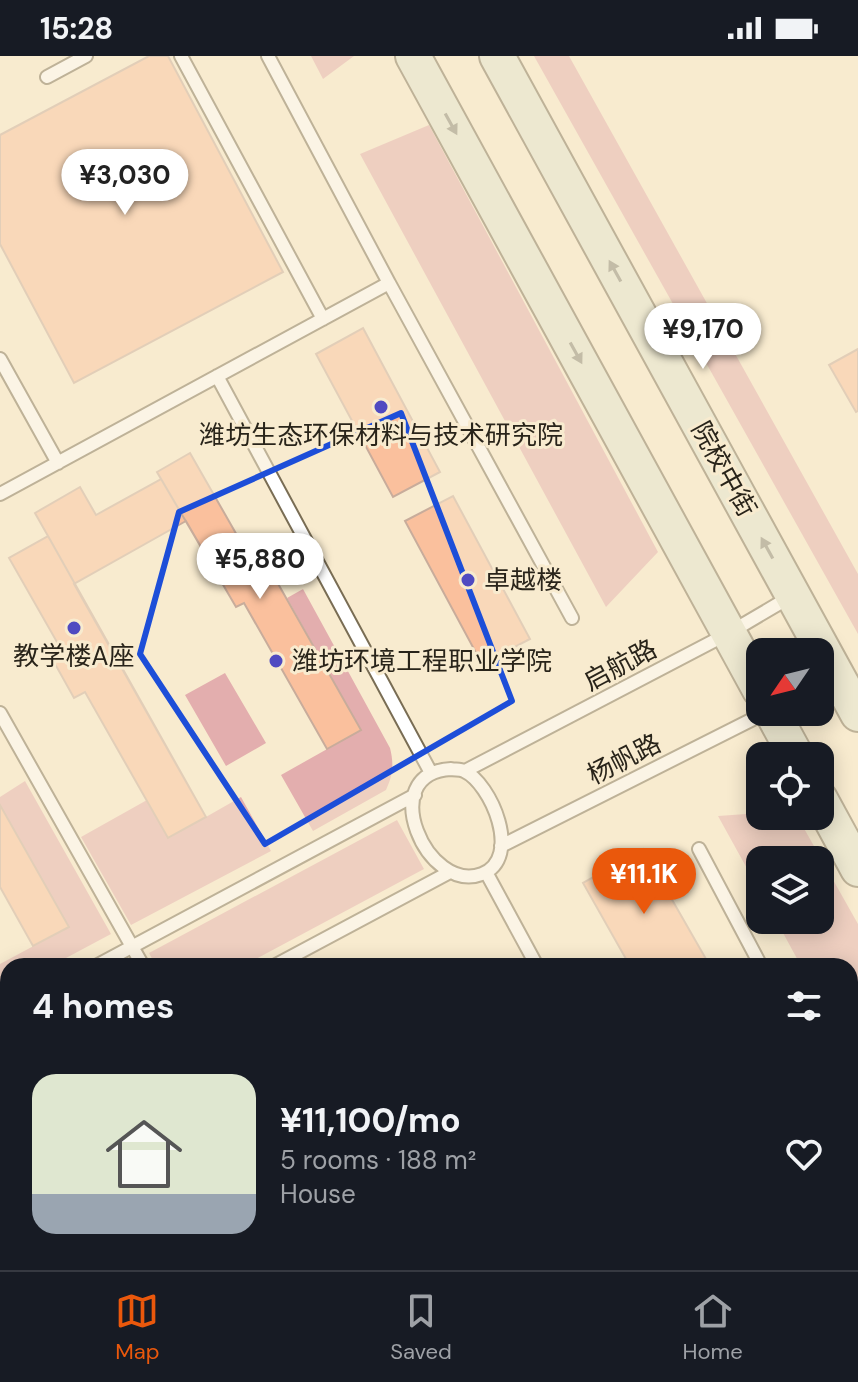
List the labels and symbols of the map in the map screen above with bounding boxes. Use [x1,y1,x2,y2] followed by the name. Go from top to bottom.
[444,113,457,136] one-way arrow
[60,149,190,217] pin: ¥3,030
[608,259,621,282] one-way arrow
[638,303,768,371] pin: ¥9,170
[569,341,582,364] one-way arrow
[372,398,390,416] marker: 潍坊生态环保材料与技术研究院
[684,415,764,523] street label: 院校中街
[199,418,563,452] place label: 潍坊生态环保材料与技术研究院
[195,533,325,601] pin: ¥5,880
[760,537,774,559] one-way arrow
[484,563,562,597] place label: 卓越楼
[459,571,477,589] marker: 卓越楼
[65,619,83,637] marker: 教学楼A座
[578,632,662,698] street label: 启航路
[746,638,834,726] north arrow
[13,639,135,673] place label: 教学楼A座
[292,644,552,678] place label: 潍坊环境工程职业学院
[267,652,285,670] marker: 潍坊环境工程职业学院
[582,726,666,792] street label: 杨帆路
[579,848,709,916] pin: ¥11.1K

